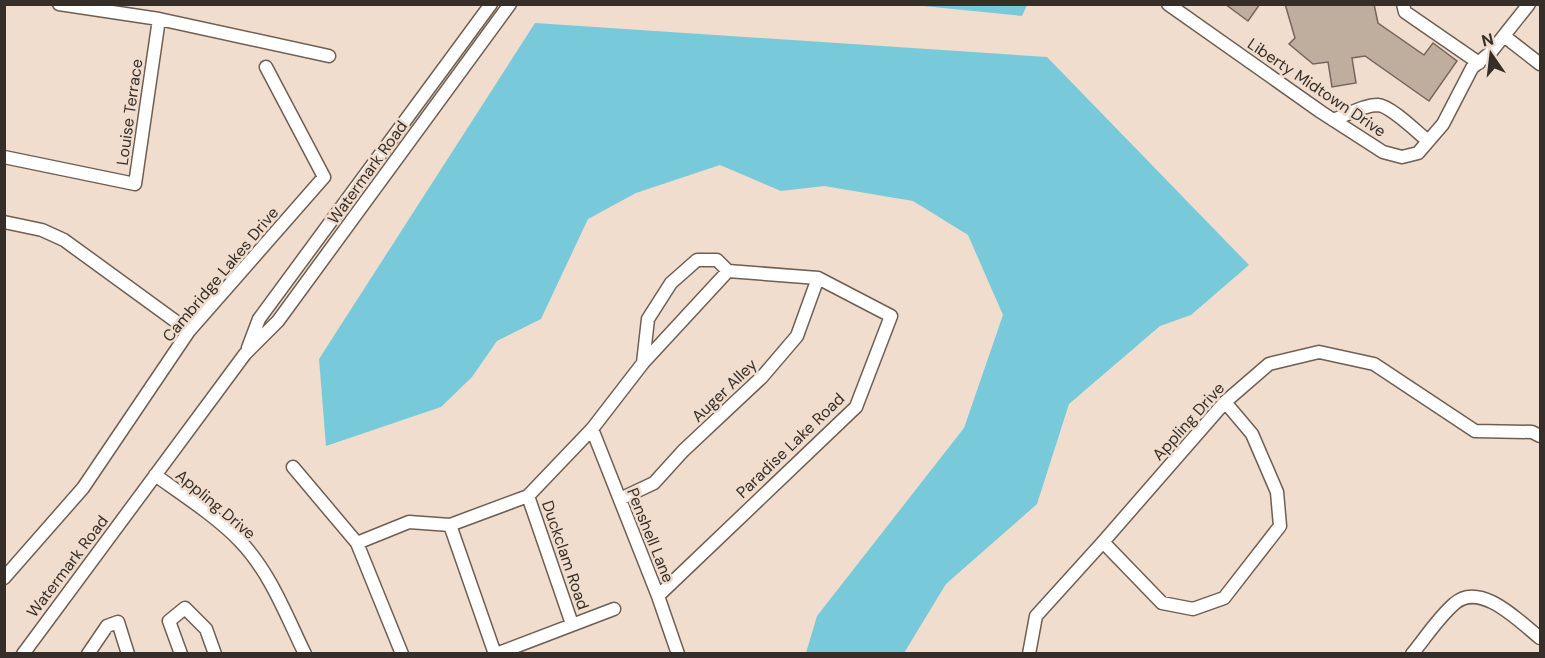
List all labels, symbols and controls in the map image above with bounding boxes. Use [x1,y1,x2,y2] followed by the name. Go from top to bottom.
[1461,24,1521,84] north arrow
[1479,28,1496,52] text: N
[1243,33,1390,142] street label: Liberty Midtown Drive
[112,57,147,167] street label: Louise Terrace
[323,116,412,228] street label: Watermark Road
[158,202,283,346] street label: Cambridge Lakes Drive
[687,354,762,427] street label: Auger Alley
[1148,378,1229,465] street label: Appling Drive
[732,388,849,502] street label: Paradise Lake Road
[171,465,260,544] street label: Appling Drive
[622,485,679,586] street label: Penshell Lane
[537,498,594,612] street label: Duckclam Road
[22,511,113,622] street label: Watermark Road

